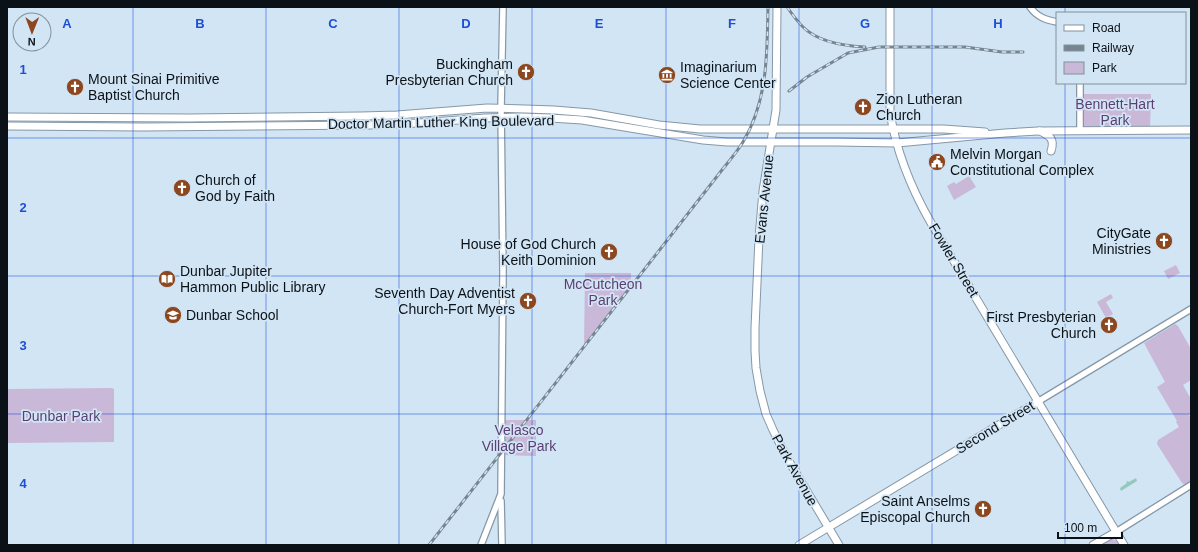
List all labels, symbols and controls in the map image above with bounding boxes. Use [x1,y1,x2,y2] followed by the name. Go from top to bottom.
[12,12,52,52] north arrow
[1056,12,1186,84] legend
[62,16,72,31] text: A
[195,16,205,31] text: B
[328,16,338,31] text: C
[461,16,471,31] text: D
[595,16,604,31] text: E
[728,16,736,31] text: F
[860,16,870,31] text: G
[993,16,1003,31] text: H
[1092,21,1121,35] text: Road
[28,36,36,48] text: N
[1092,41,1134,55] text: Railway
[385,56,513,88] place label: Buckingham Presbyterian Church
[680,59,776,91] place label: Imaginarium Science Center
[1092,61,1118,75] text: Park
[19,62,27,77] text: 1
[516,62,536,82] church icon: Buckingham Presbyterian Church
[657,65,677,85] museum icon: Imaginarium Science Center
[88,71,220,103] place label: Mount Sinai Primitive Baptist Church
[65,77,85,97] church icon: Mount Sinai Primitive Baptist Church
[876,91,962,123] place label: Zion Lutheran Church
[1075,96,1155,128] park label: Bennett-Hart Park
[853,97,873,117] church icon: Zion Lutheran Church
[328,112,554,132] street label: Doctor Martin Luther King Boulevard
[950,146,1094,178] place label: Melvin Morgan Constitutional Complex
[927,152,947,172] public building icon: Melvin Morgan Constitutional Complex
[751,154,777,244] street label: Evans Avenue
[195,172,275,204] place label: Church of God by Faith
[172,178,192,198] church icon: Church of God by Faith
[19,200,27,215] text: 2
[926,220,982,300] street label: Fowler Street
[1092,225,1151,257] place label: CityGate Ministries
[1154,231,1174,251] church icon: CityGate Ministries
[461,236,596,268] place label: House of God Church Keith Dominion
[599,242,619,262] church icon: House of God Church Keith Dominion
[180,263,326,295] place label: Dunbar Jupiter Hammon Public Library
[157,269,177,289] library icon: Dunbar Jupiter Hammon Public Library
[564,276,642,308] park label: McCutcheon Park
[374,285,515,317] place label: Seventh Day Adventist Church-Fort Myers
[518,291,538,311] church icon: Seventh Day Adventist Church-Fort Myers
[163,305,183,325] school or university icon: Dunbar School
[186,307,279,323] place label: Dunbar School
[986,309,1096,341] place label: First Presbyterian Church
[1099,315,1119,335] church icon: First Presbyterian Church
[19,338,27,353] text: 3
[953,397,1037,457] street label: Second Street
[22,408,101,424] park label: Dunbar Park
[482,422,557,454] park label: Velasco Village Park
[769,432,821,509] street label: Park Avenue
[19,476,27,491] text: 4
[860,493,970,525] place label: Saint Anselms Episcopal Church
[973,499,993,519] church icon: Saint Anselms Episcopal Church
[1058,514,1122,540] scale bar
[1064,521,1097,535] text: 100 m

